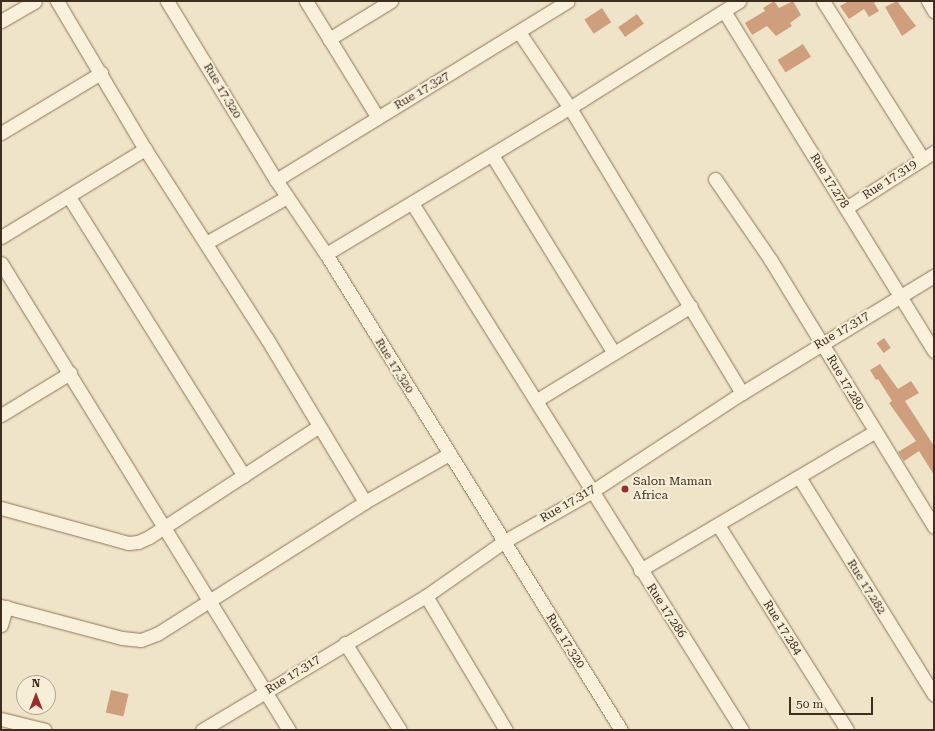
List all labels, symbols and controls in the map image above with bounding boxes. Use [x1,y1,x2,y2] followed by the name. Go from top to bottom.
[200,61,244,121] street label: Rue 17.320
[392,69,452,113] street label: Rue 17.327
[806,151,852,211] street label: Rue 17.278
[860,157,920,203] street label: Rue 17.319
[812,309,872,353] street label: Rue 17.317
[371,336,417,396] street label: Rue 17.320
[823,353,867,413] street label: Rue 17.280
[633,475,712,503] place label: Salon Maman Africa
[538,482,598,526] street label: Rue 17.317
[620,484,630,494] marker: Salon Maman Africa
[843,557,889,617] street label: Rue 17.282
[643,581,689,641] street label: Rue 17.286
[759,598,805,658] street label: Rue 17.284
[542,611,588,671] street label: Rue 17.320
[263,652,323,698] street label: Rue 17.317
[16,675,56,715] north arrow
[32,677,40,690] text: N
[791,689,875,715] scale bar
[796,697,823,711] text: 50 m

